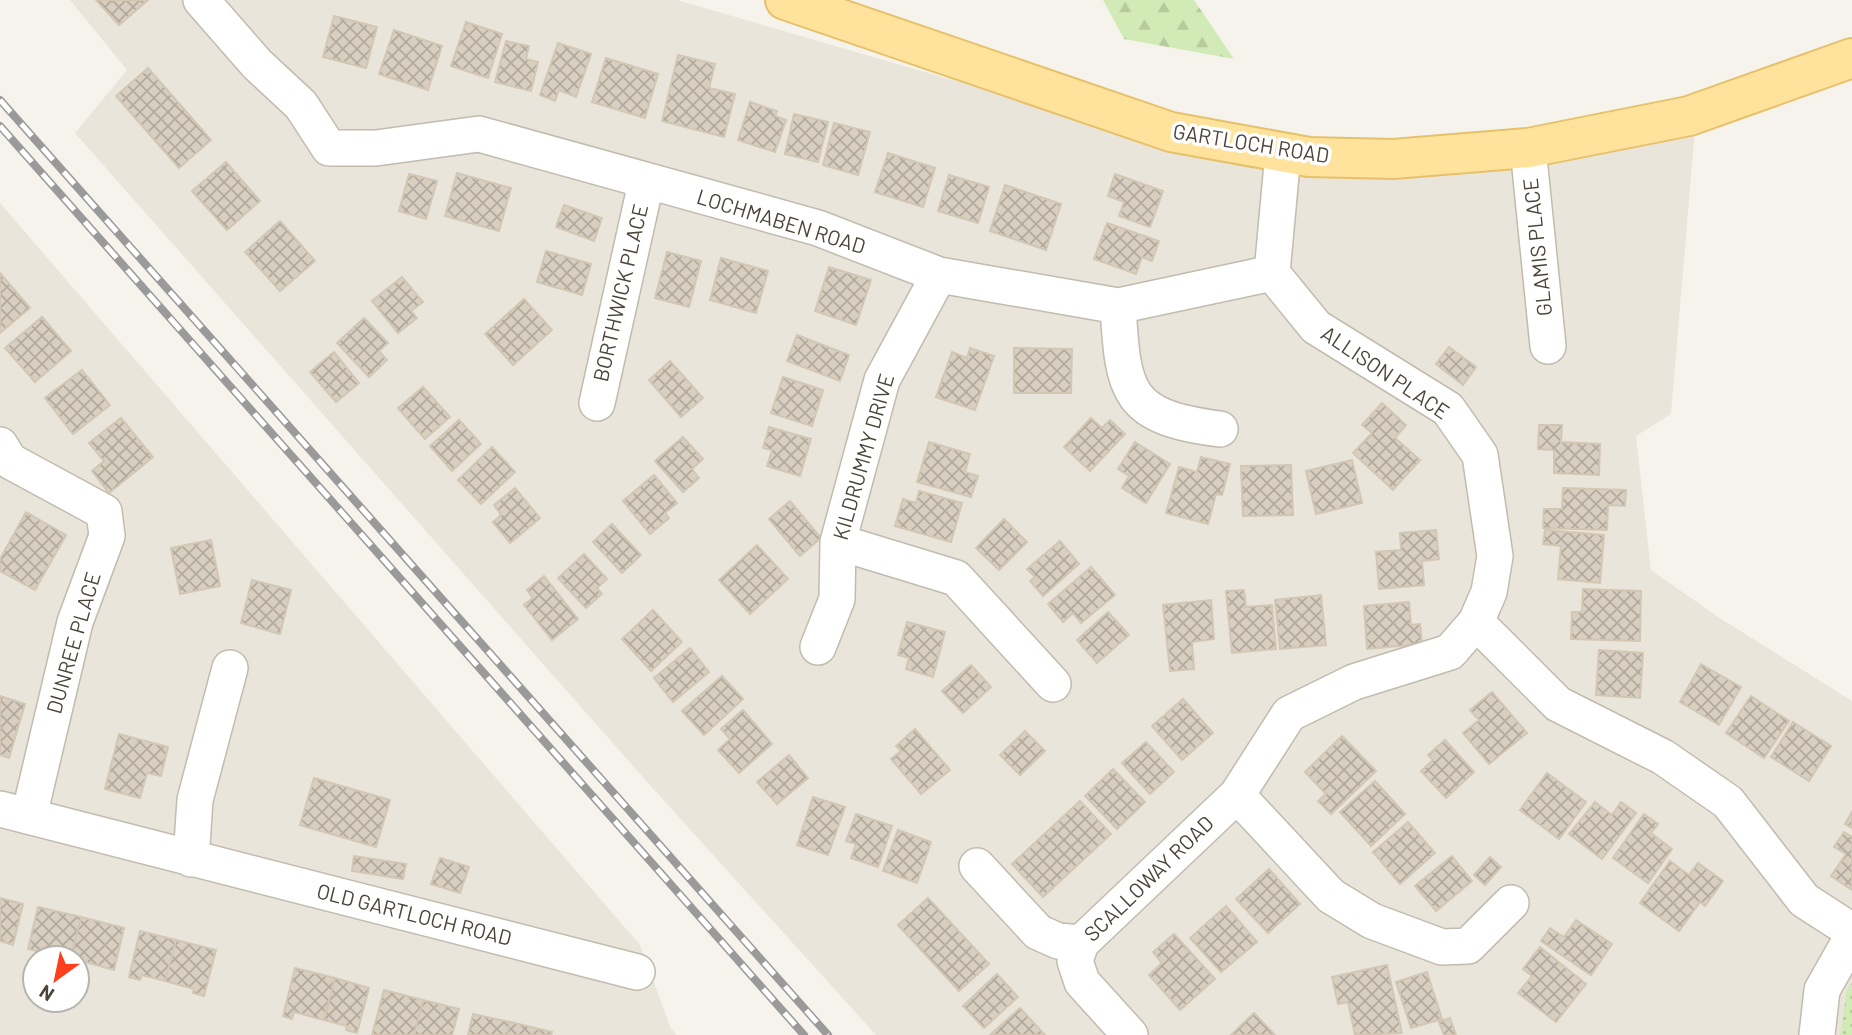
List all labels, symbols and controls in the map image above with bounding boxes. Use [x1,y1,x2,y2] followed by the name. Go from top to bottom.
[1171,118,1331,167] street label: GARTLOCH ROAD
[1517,177,1556,317] street label: GLAMIS PLACE
[694,183,869,258] street label: LOCHMABEN ROAD
[587,201,652,384] street label: BORTHWICK PLACE
[1317,320,1455,424] street label: ALLISON PLACE
[827,371,898,543] street label: KILDRUMMY DRIVE
[40,569,105,716] street label: DUNREE PLACE
[1078,810,1218,946] street label: SCALLOWAY ROAD
[314,877,514,950] street label: OLD GARTLOCH ROAD
[21,944,91,1014] north arrow
[35,981,58,1007] text: N

